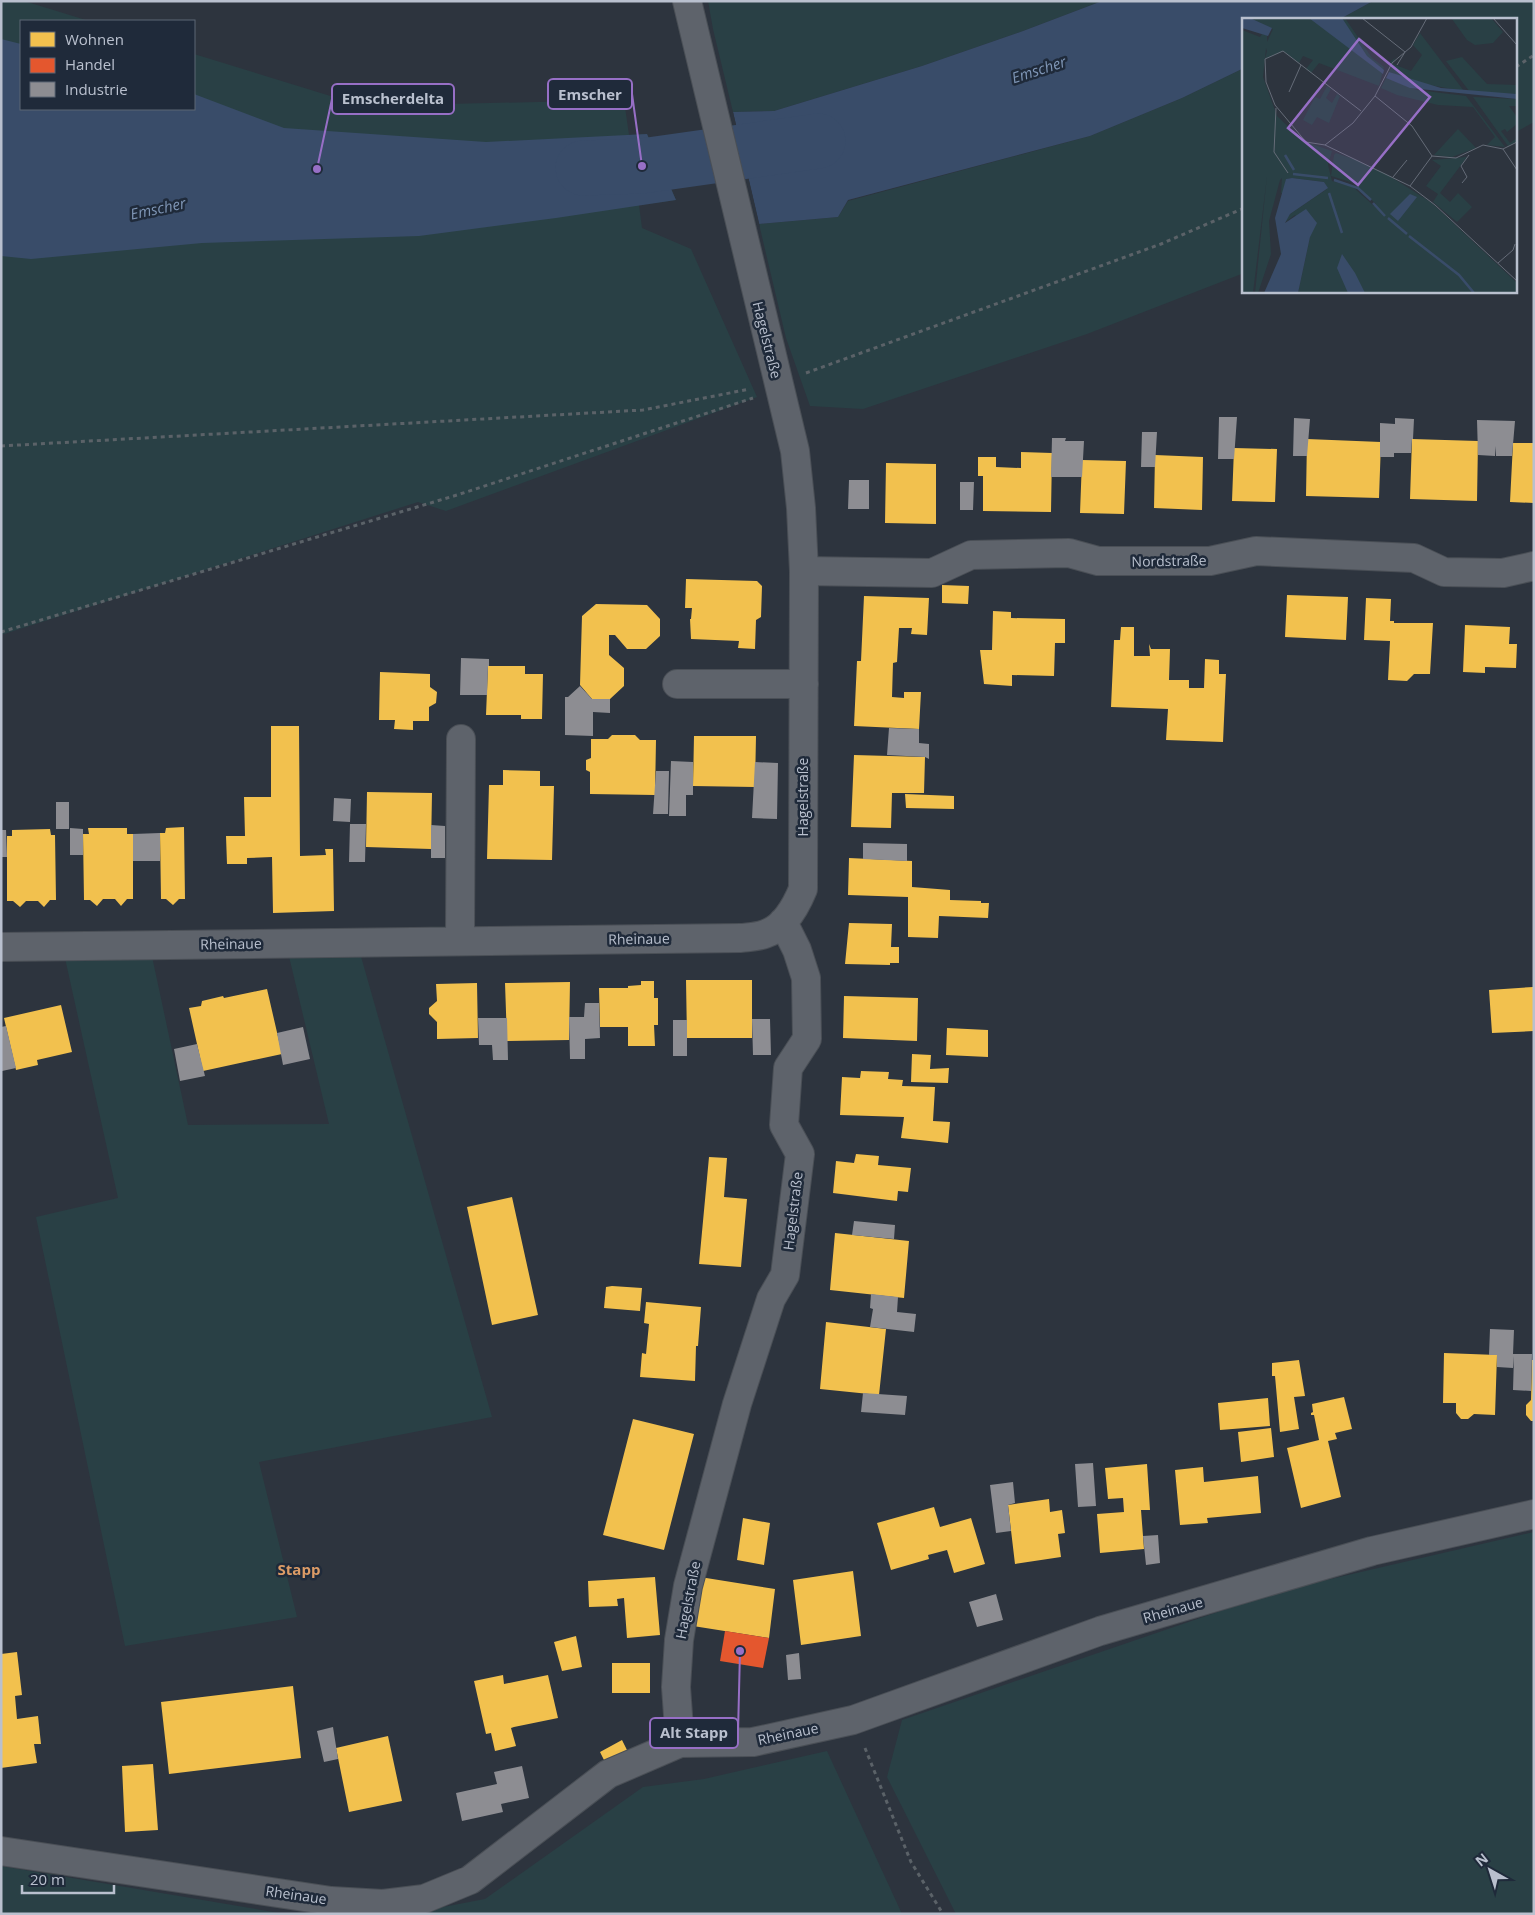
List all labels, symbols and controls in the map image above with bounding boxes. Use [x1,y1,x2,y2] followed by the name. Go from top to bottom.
[1242,18,1518,292] inset map
[20,20,195,110] legend
[65,29,124,49] text: Wohnen
[1009,51,1069,87] water label: Emscher
[65,54,115,74] text: Handel
[65,79,128,99] text: Industrie
[548,79,632,109] callout: Emscher
[332,84,454,114] callout: Emscherdelta
[558,84,622,104] text: Emscher
[342,88,444,108] text: Emscherdelta
[128,192,188,224] water label: Emscher
[749,299,786,381] street label: Hagelstraße
[1131,550,1207,571] street label: Nordstraße
[793,757,812,836] street label: Hagelstraße
[608,928,670,949] street label: Rheinaue
[200,933,262,954] street label: Rheinaue
[778,1171,807,1251] street label: Hagelstraße
[278,1559,320,1579] district label: Stapp
[671,1559,704,1640] street label: Hagelstraße
[1141,1592,1205,1627] street label: Rheinaue
[650,1718,738,1748] callout: Alt Stapp
[756,1718,820,1749] street label: Rheinaue
[660,1722,728,1742] text: Alt Stapp
[1465,1845,1515,1895] north arrow
[1471,1849,1492,1870] text: N
[22,1862,115,1894] scale bar
[30,1869,65,1889] text: 20 m
[264,1881,328,1908] street label: Rheinaue

